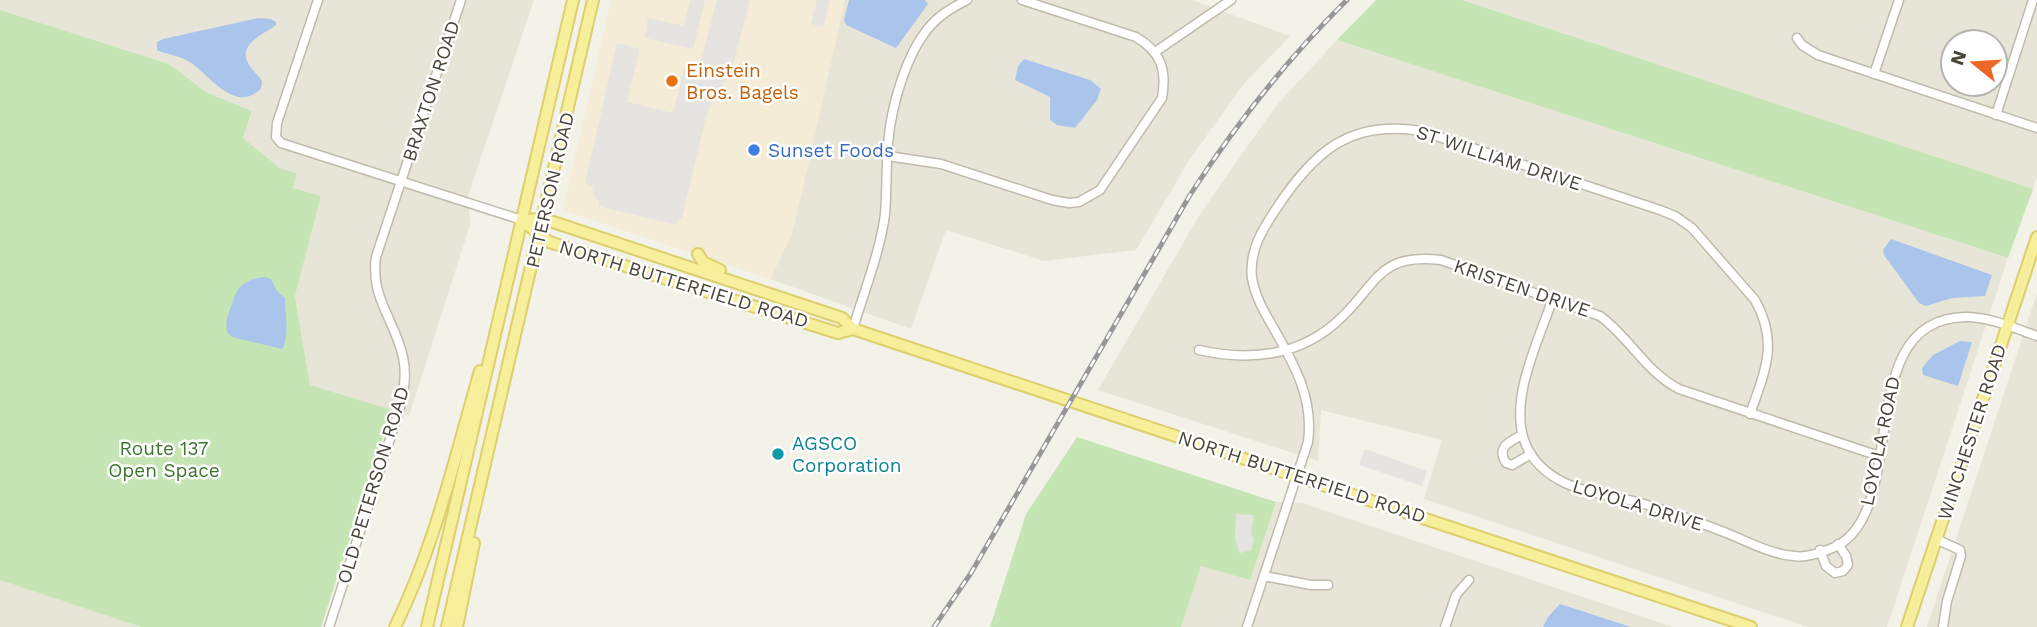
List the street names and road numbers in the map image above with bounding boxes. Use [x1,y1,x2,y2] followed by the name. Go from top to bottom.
[397,18,465,164] street label: BRAXTON ROAD
[521,110,579,270] street label: PETERSON ROAD
[1413,120,1585,196] street label: ST WILLIAM DRIVE
[557,235,811,333] street label: NORTH BUTTERFIELD ROAD
[1451,254,1593,322] street label: KRISTEN DRIVE
[1933,341,2011,523] street label: WINCHESTER ROAD
[1855,374,1905,508] street label: LOYOLA ROAD
[332,384,414,586] street label: OLD PETERSON ROAD
[1175,426,1429,528] street label: NORTH BUTTERFIELD ROAD
[1570,474,1706,536] street label: LOYOLA DRIVE

